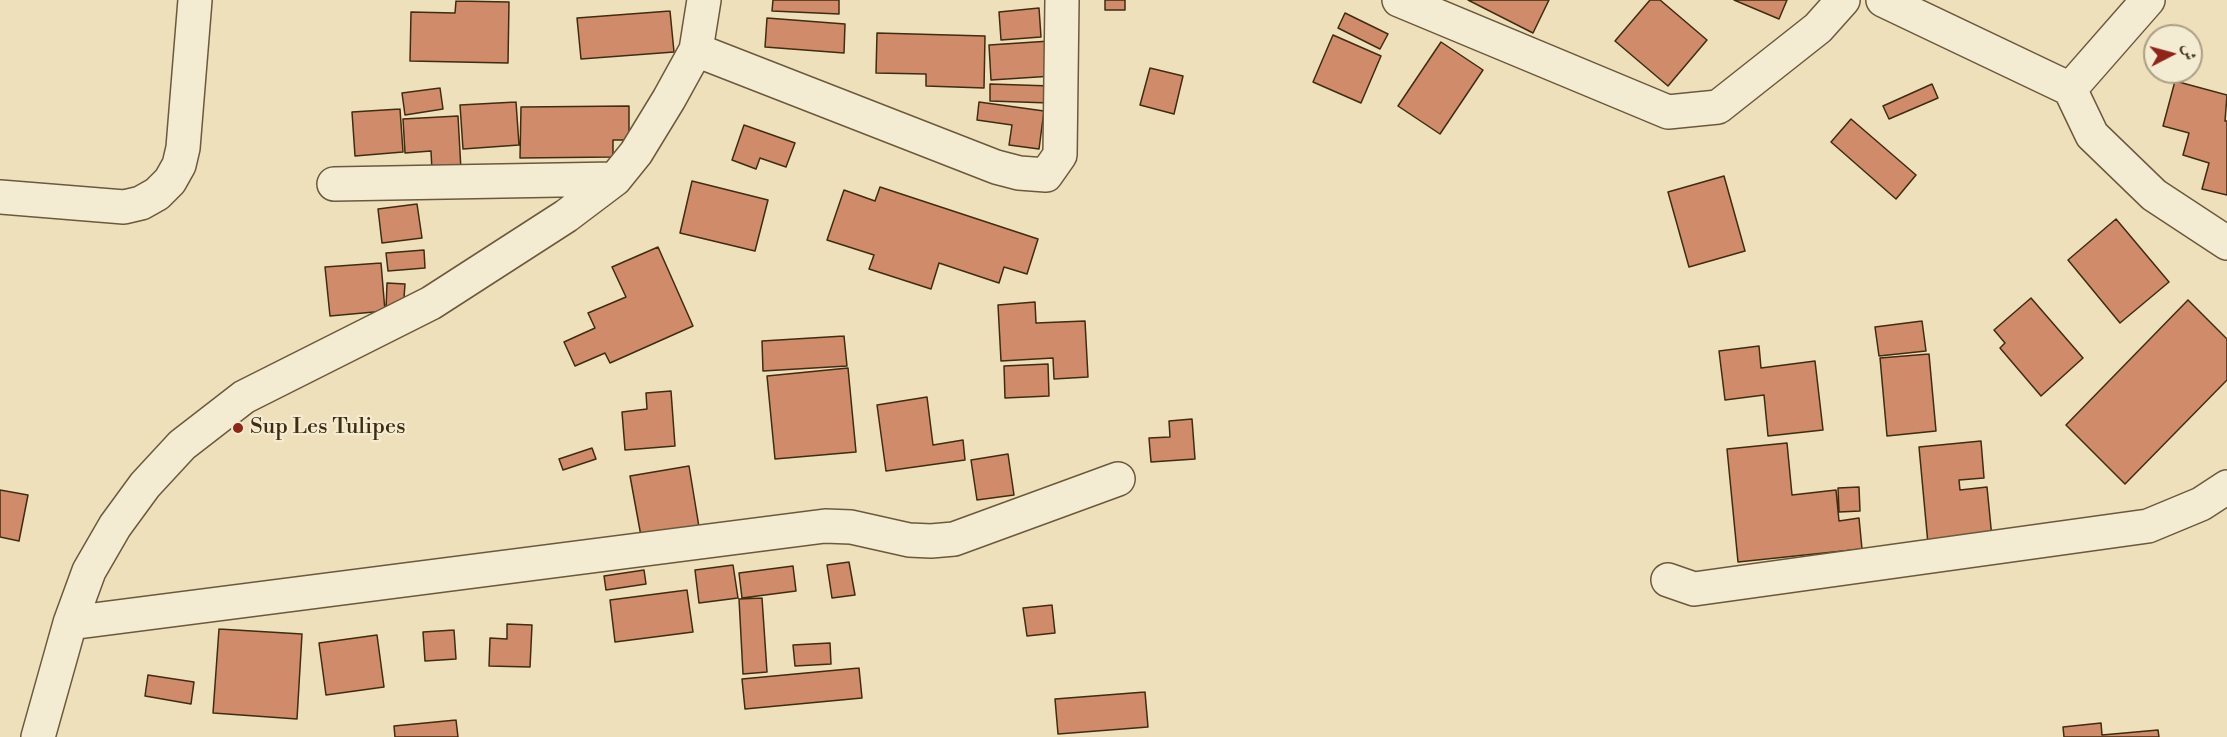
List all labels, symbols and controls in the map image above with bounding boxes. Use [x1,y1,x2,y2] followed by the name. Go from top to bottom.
[2143,24,2203,84] north arrow
[2178,43,2200,61] text: ش
[250,415,406,441] place label: Sup Les Tulipes
[231,421,245,435] marker: Sup Les Tulipes

